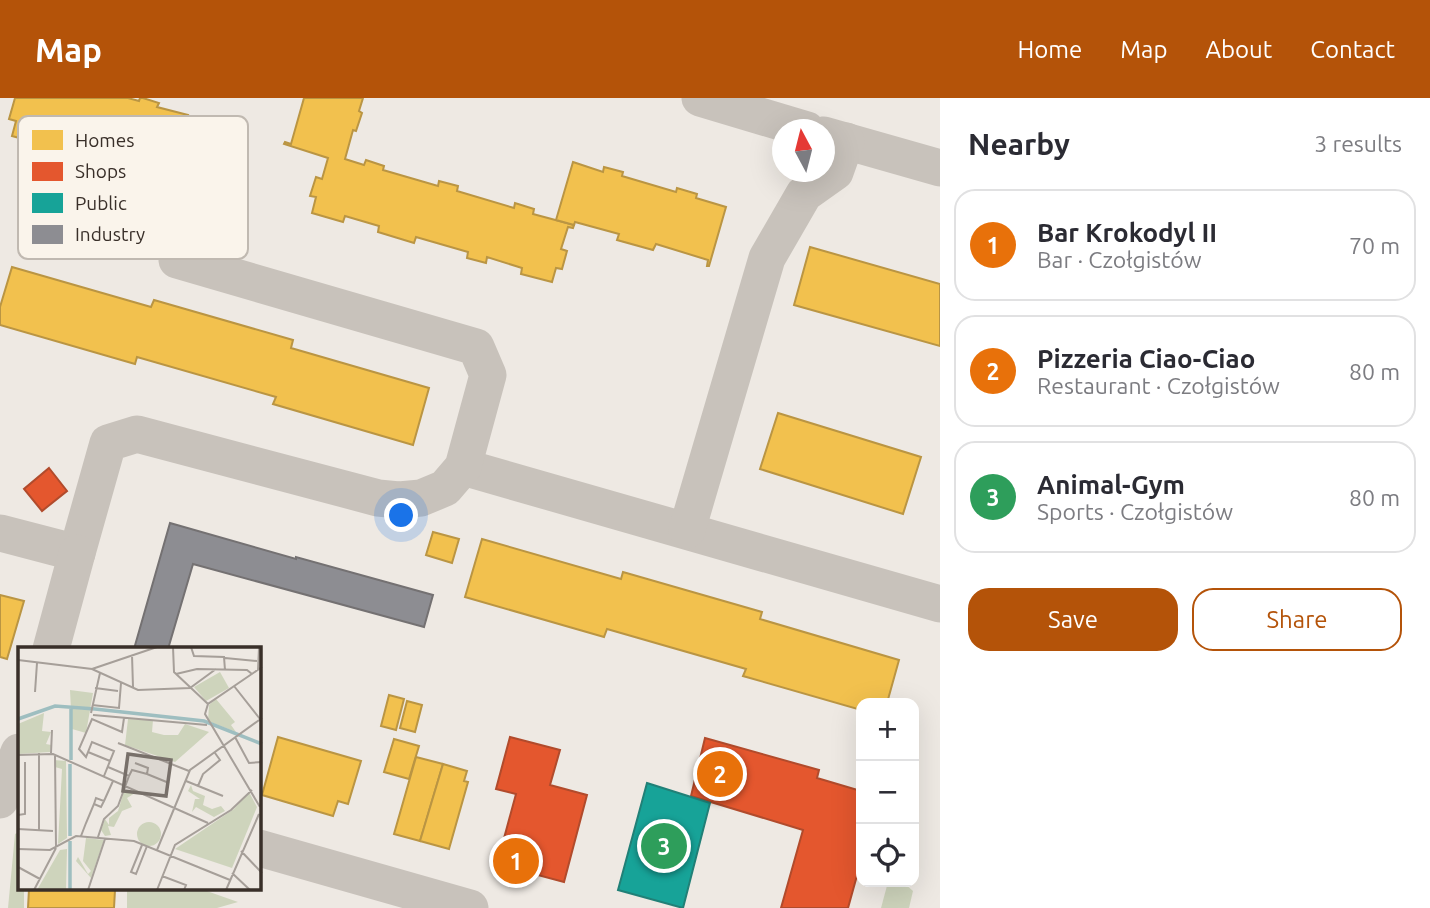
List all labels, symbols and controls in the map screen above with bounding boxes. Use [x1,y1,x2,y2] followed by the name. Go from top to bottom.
[35,31,102,68] text: Map
[1017,36,1082,63] text: Home
[1120,36,1167,63] text: Map
[1205,36,1272,63] text: About
[1310,36,1395,63] text: Contact
[18,116,248,259] legend
[772,119,835,182] north arrow
[968,127,1070,161] text: Nearby
[75,129,135,151] text: Homes
[1314,131,1402,156] text: 3 results
[75,160,126,182] text: Shops
[75,192,127,214] text: Public
[1037,218,1217,247] text: Bar Krokodyl II
[75,223,145,245] text: Industry
[987,233,999,258] text: 1
[1349,233,1400,258] text: 70 m
[1037,247,1202,272] text: Bar · Czołgistów
[1037,344,1255,373] text: Pizzeria Ciao-Ciao
[987,359,999,384] text: 2
[1349,359,1400,384] text: 80 m
[1037,373,1280,398] text: Restaurant · Czołgistów
[1037,470,1185,499] text: Animal-Gym
[987,485,999,510] text: 3
[1349,485,1400,510] text: 80 m
[384,498,418,532] your location
[1037,499,1233,524] text: Sports · Czołgistów
[968,588,1178,651] button: Save
[1192,588,1402,651] button: Share
[18,647,261,890] inset map
[856,698,919,887] map controls
[856,698,919,761] button: +
[697,748,743,800] pin: 2
[856,761,919,824] button: −
[641,820,687,872] pin: 3
[856,824,919,887] button: locate
[493,835,539,887] pin: 1

